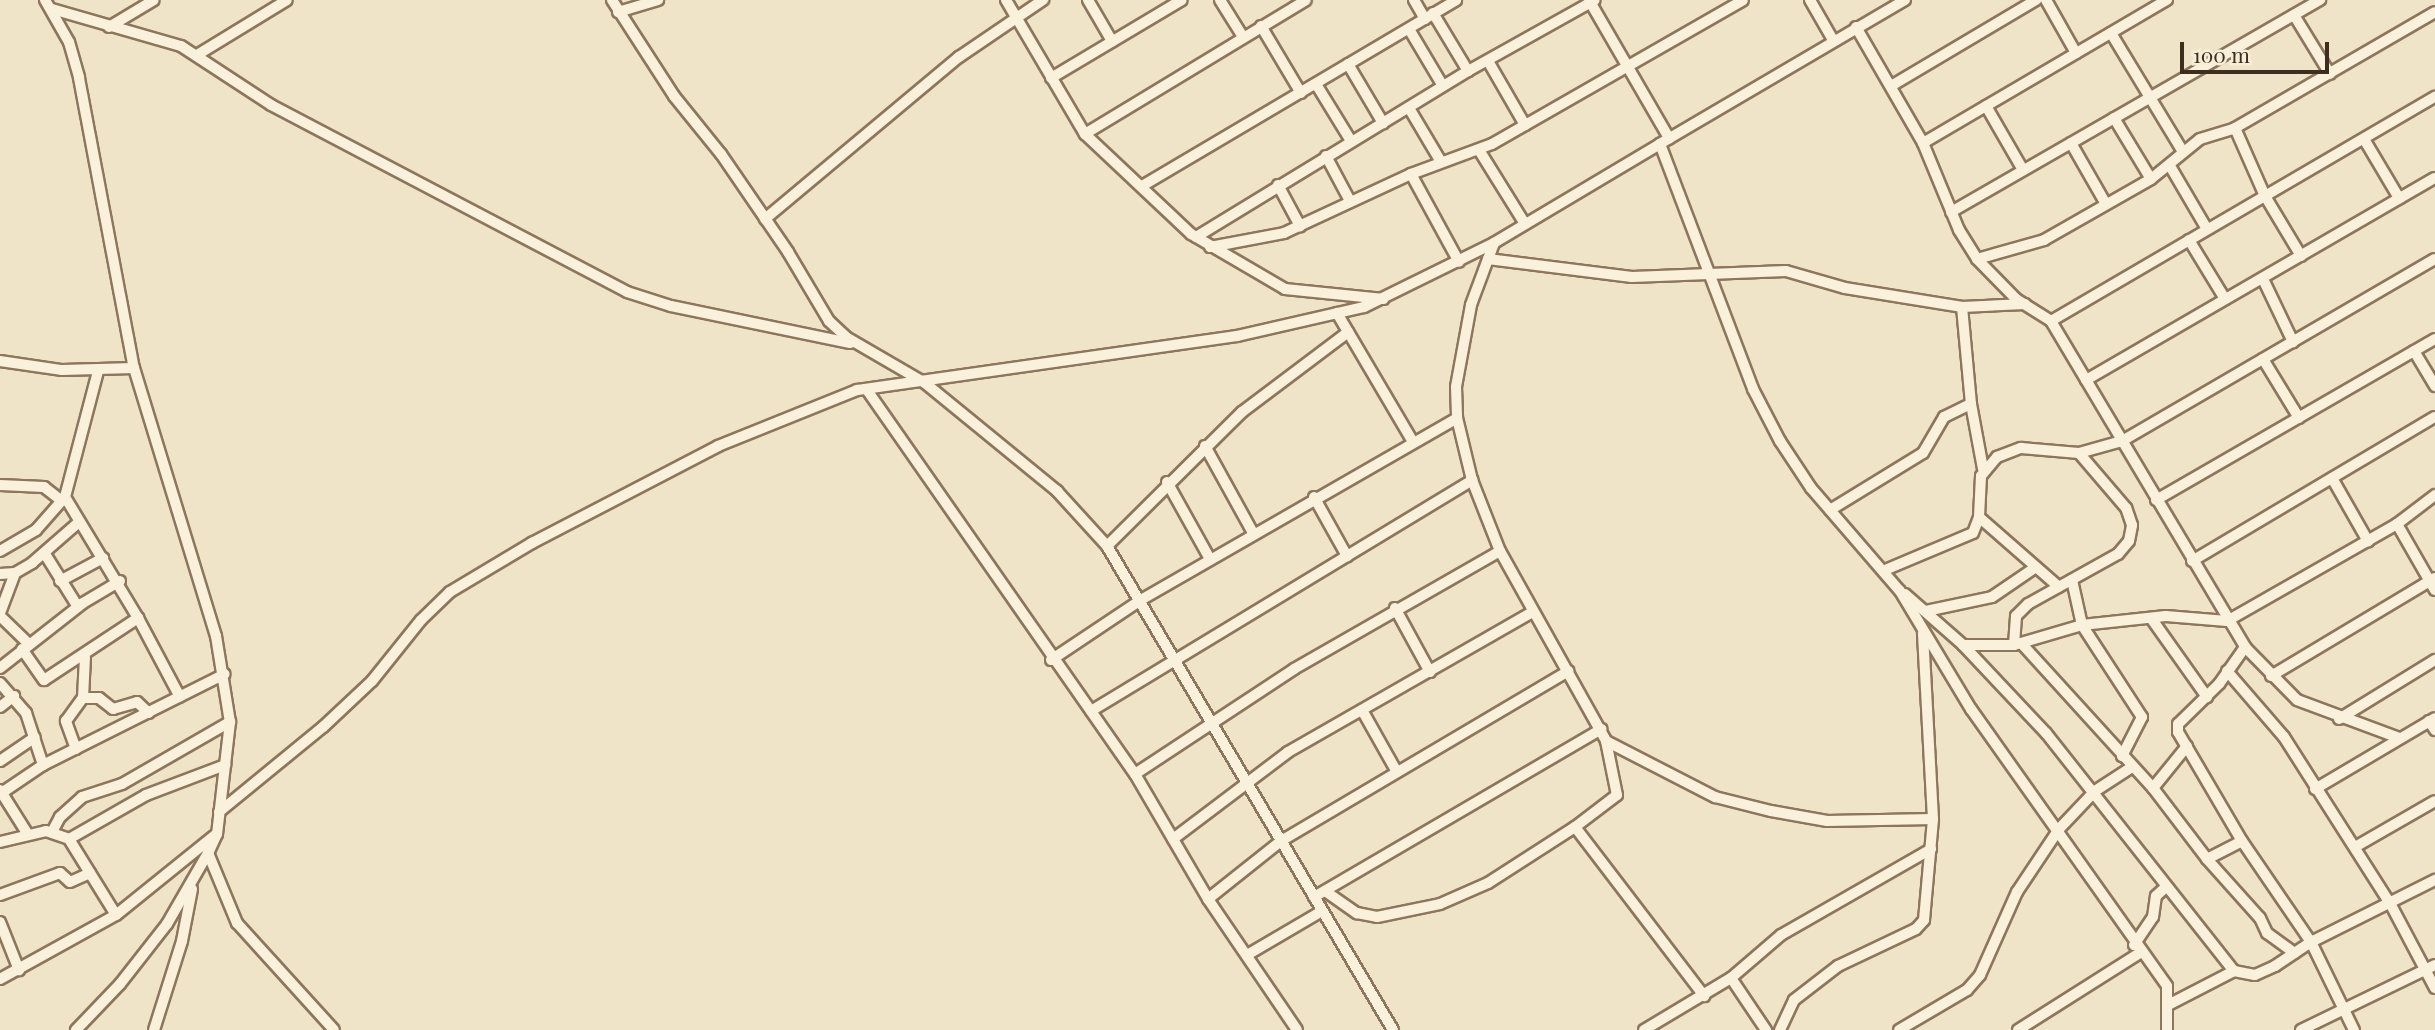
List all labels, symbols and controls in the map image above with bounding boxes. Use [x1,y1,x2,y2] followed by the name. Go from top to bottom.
[2183,28,2332,72] scale bar
[2193,40,2250,68] text: 100 m

